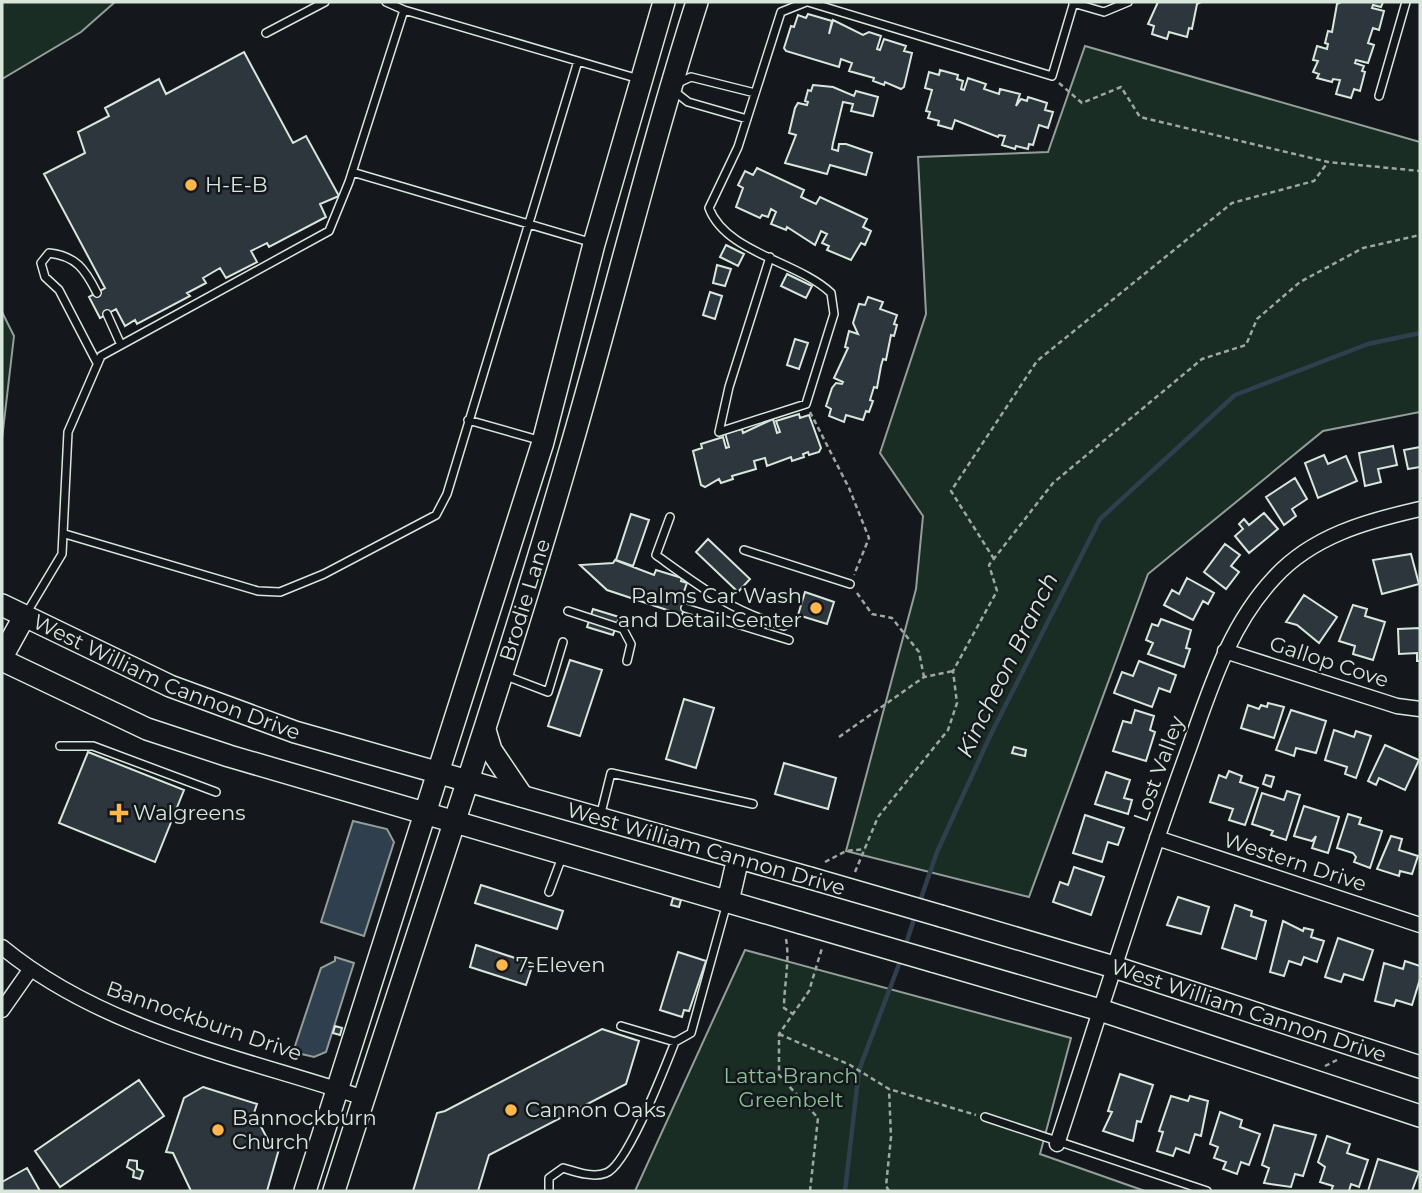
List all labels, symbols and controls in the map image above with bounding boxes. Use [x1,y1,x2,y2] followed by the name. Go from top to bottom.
[205,172,268,197] place label: H-E-B
[183,177,199,193] marker: H-E-B
[494,536,555,664] street label: Brodie Lane
[950,568,1064,762] water label: Kincheon Branch
[618,583,802,632] place label: Palms Car Wash and Detail Center
[808,600,824,616] marker: Palms Car Wash and Detail Center
[29,609,304,745] street label: West William Cannon Drive
[1266,631,1392,693] street label: Gallop Cove
[1128,712,1189,825] street label: Lost Valley
[564,797,848,900] street label: West William Cannon Drive
[133,800,246,825] place label: Walgreens
[111,805,127,821] marker: Walgreens
[1220,827,1370,896] street label: Western Drive
[516,952,605,977] place label: 7-Eleven
[1108,954,1390,1067] street label: West William Cannon Drive
[494,957,510,973] marker: 7-Eleven
[103,975,305,1066] street label: Bannockburn Drive
[724,1063,858,1112] park label: Latta Branch Greenbelt
[525,1097,666,1122] place label: Cannon Oaks
[503,1102,519,1118] marker: Cannon Oaks
[232,1105,377,1154] place label: Bannockburn Church
[210,1122,226,1138] marker: Bannockburn Church

